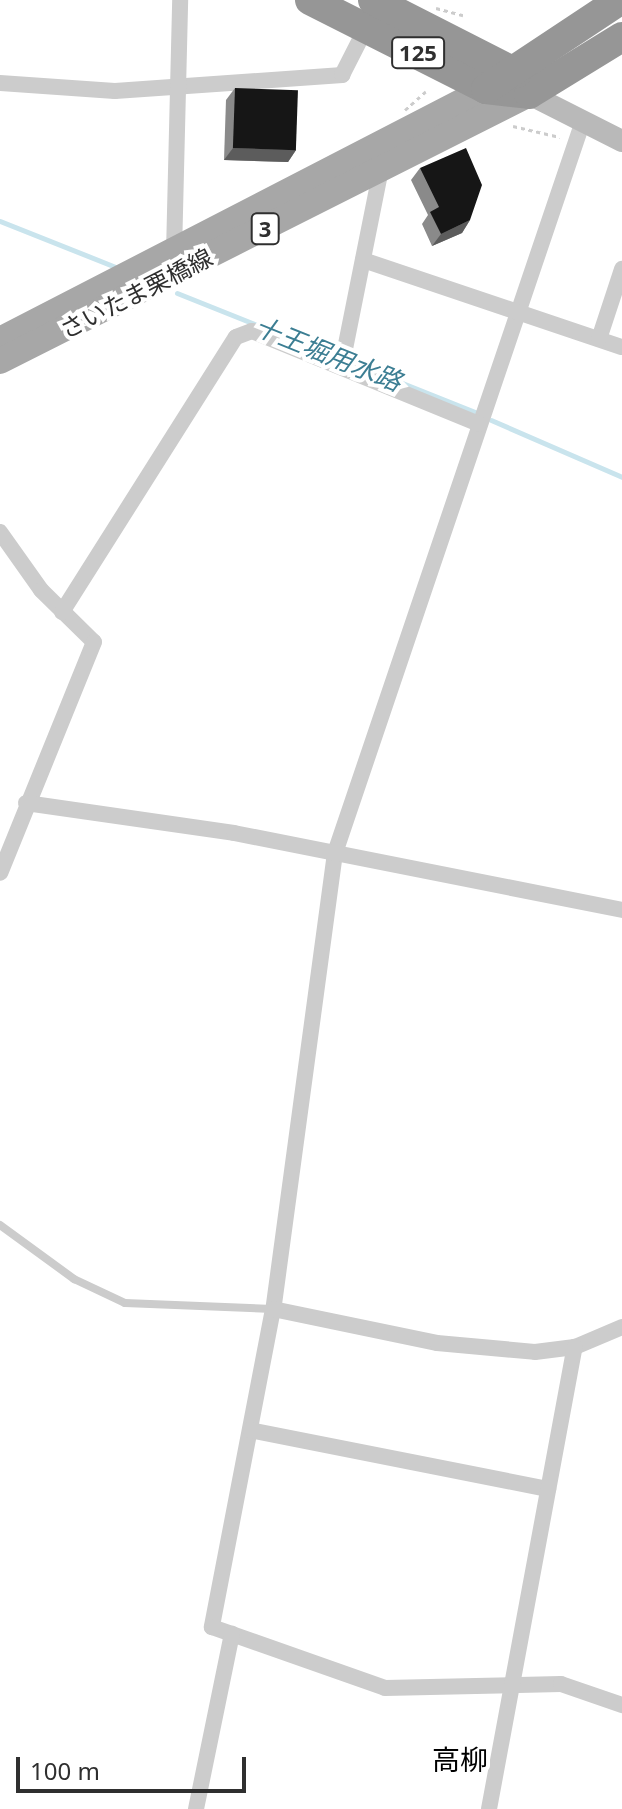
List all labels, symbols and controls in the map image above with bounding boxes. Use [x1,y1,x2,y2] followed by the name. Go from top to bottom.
[390,35,446,71] road number: 125
[249,211,281,247] road number: 3
[55,242,217,344] street label: さいたま栗橋線
[250,310,406,398] water label: 十王堀用水路
[20,1741,250,1791] scale bar
[432,1742,488,1776] district label: 高柳
[30,1754,100,1787] text: 100 m

